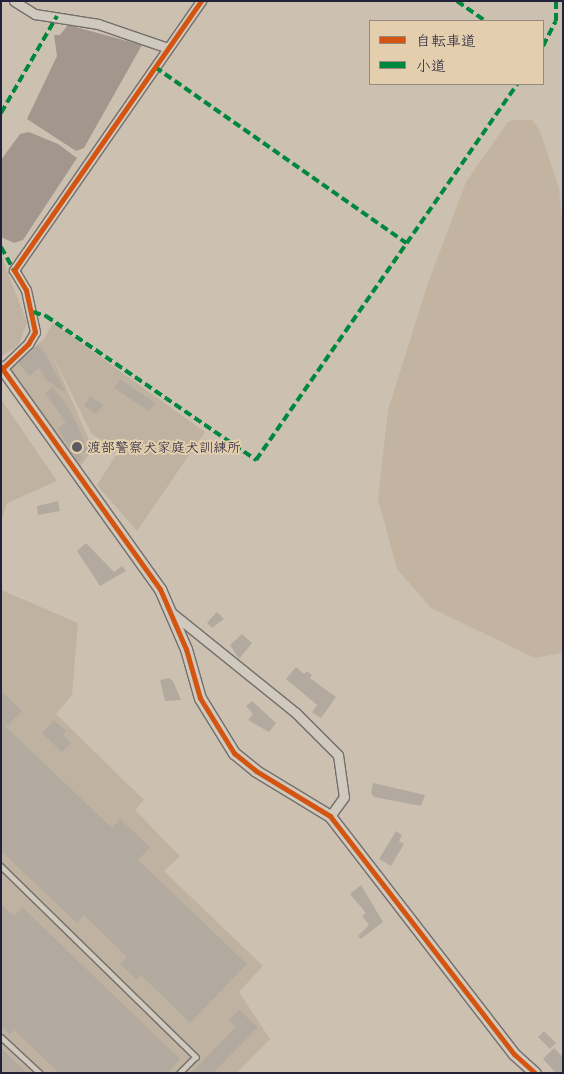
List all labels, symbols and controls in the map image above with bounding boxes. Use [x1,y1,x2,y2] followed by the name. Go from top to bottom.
[369,20,544,85] legend
[416,28,476,51] text: 自転車道
[416,53,446,76] text: 小道
[87,439,241,455] place label: 渡部警察犬家庭犬訓練所
[71,441,83,453] marker: 渡部警察犬家庭犬訓練所

